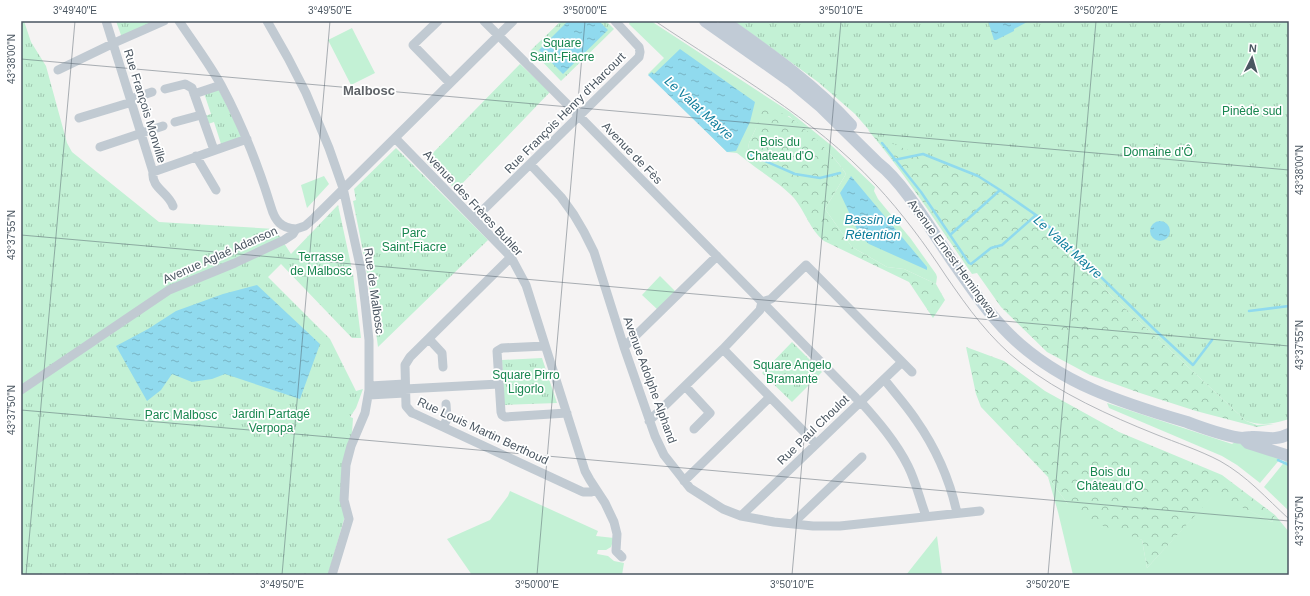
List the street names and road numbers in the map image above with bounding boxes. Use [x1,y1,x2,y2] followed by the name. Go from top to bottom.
[121,47,169,165] street label: Rue François Monville
[502,49,629,176] street label: Rue François Henry d'Harcourt
[599,119,665,187] street label: Avenue de Fès
[420,147,526,259] street label: Avenue des Frères Buhler
[905,196,1001,322] street label: Avenue Ernest Hemingway
[161,223,279,287] street label: Avenue Aglaé Adanson
[361,247,387,335] street label: Rue de Malbosc
[621,315,679,445] street label: Avenue Adolphe Alphand
[774,392,852,468] street label: Rue Paul Choulot
[415,394,551,468] street label: Rue Louis Martin Berthoud

